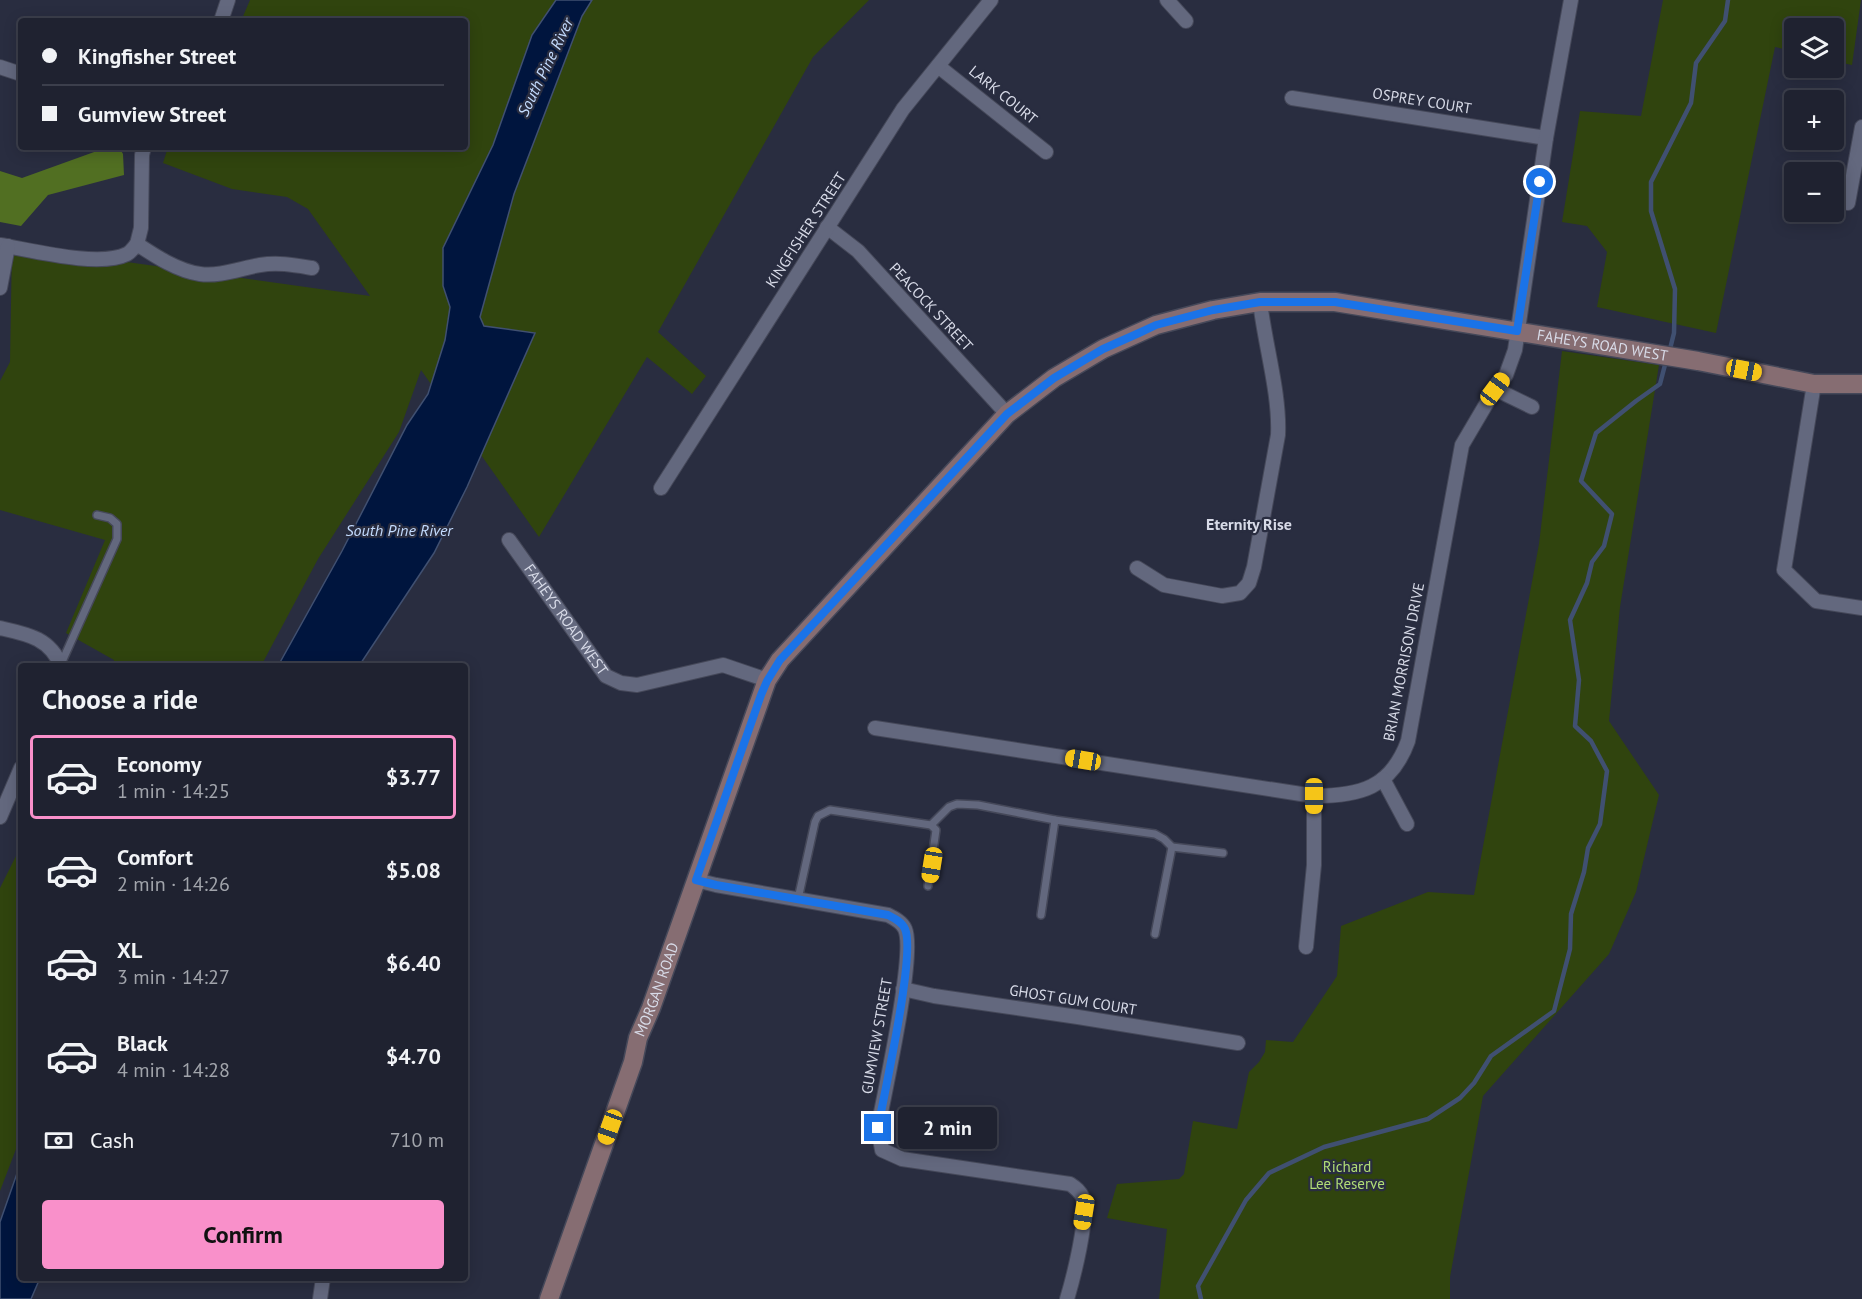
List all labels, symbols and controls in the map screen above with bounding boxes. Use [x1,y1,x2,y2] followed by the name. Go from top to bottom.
[513,13,578,120] water label: South Pine River
[1784,18,1844,222] map controls
[1784,18,1844,78] button: layers
[78,42,236,70] text: Kingfisher Street
[965,61,1042,128] street label: LARK COURT
[1371,83,1474,118] street label: OSPREY COURT
[1784,90,1844,150] button: +
[78,100,226,128] text: Gumview Street
[1784,162,1844,222] button: −
[761,168,850,291] street label: KINGFISHER STREET
[1526,168,1553,195] route start
[885,258,978,355] street label: PEACOCK STREET
[1536,325,1670,365] street label: FAHEYS ROAD WEST
[1725,358,1763,382] car
[1477,369,1513,409] car
[1206,514,1292,534] district label: Eternity Rise
[345,520,454,540] water label: South Pine River
[520,560,613,679] street label: FAHEYS ROAD WEST
[1379,581,1428,743] street label: BRIAN MORRISON DRIVE
[42,682,198,716] text: Choose a ride
[1064,748,1102,772] car
[45,750,99,804] icon: car
[117,750,201,778] text: Economy
[386,763,441,791] text: $3.77
[117,778,230,804] text: 1 min · 14:25
[1305,778,1323,814] car
[45,843,99,897] icon: car
[117,843,193,871] text: Comfort
[920,846,944,884] car
[386,856,441,884] text: $5.08
[117,871,230,897] text: 2 min · 14:26
[45,936,99,990] icon: car
[117,936,142,964] text: XL
[630,940,682,1039] street label: MORGAN ROAD
[386,949,441,977] text: $6.40
[117,964,230,990] text: 3 min · 14:27
[857,976,896,1095] street label: GUMVIEW STREET
[1008,980,1139,1019] street label: GHOST GUM COURT
[45,1029,99,1083] icon: car
[117,1029,168,1057] text: Black
[386,1042,441,1070] text: $4.70
[117,1057,230,1083] text: 4 min · 14:28
[595,1107,625,1147] car
[899,1107,998,1149] callout: 2 min
[864,1114,891,1141] route end
[923,1115,972,1141] text: 2 min
[42,1124,75,1157] icon: cash
[90,1126,134,1154] text: Cash
[390,1127,444,1153] text: 710 m
[1309,1157,1385,1193] park label: Richard Lee Reserve
[1072,1193,1096,1231] car
[42,1200,444,1269] button: Confirm

